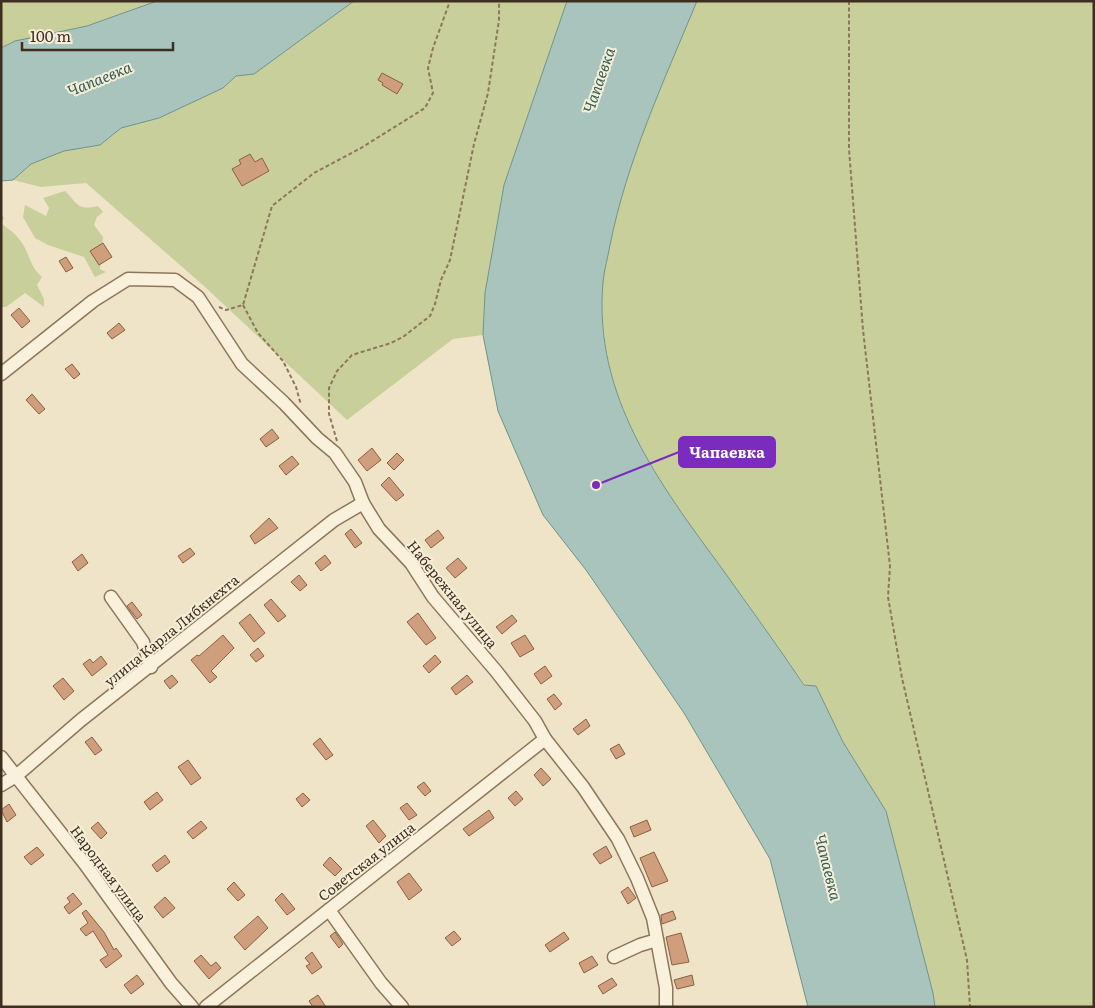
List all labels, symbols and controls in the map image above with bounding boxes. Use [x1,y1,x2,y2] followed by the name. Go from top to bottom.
[22,20,174,52] scale bar
[30,24,71,47] text: 100 m
[576,44,620,116] water label: Чапаевка
[63,54,135,101] water label: Чапаевка
[679,437,775,467] callout: Чапаевка
[689,440,765,463] text: Чапаевка
[403,536,503,653] street label: Набережная улица
[99,569,243,691] street label: улица Карла Либкнехта
[313,816,419,905] street label: Советская улица
[66,821,152,926] street label: Народная улица
[810,831,848,903] water label: Чапаевка

